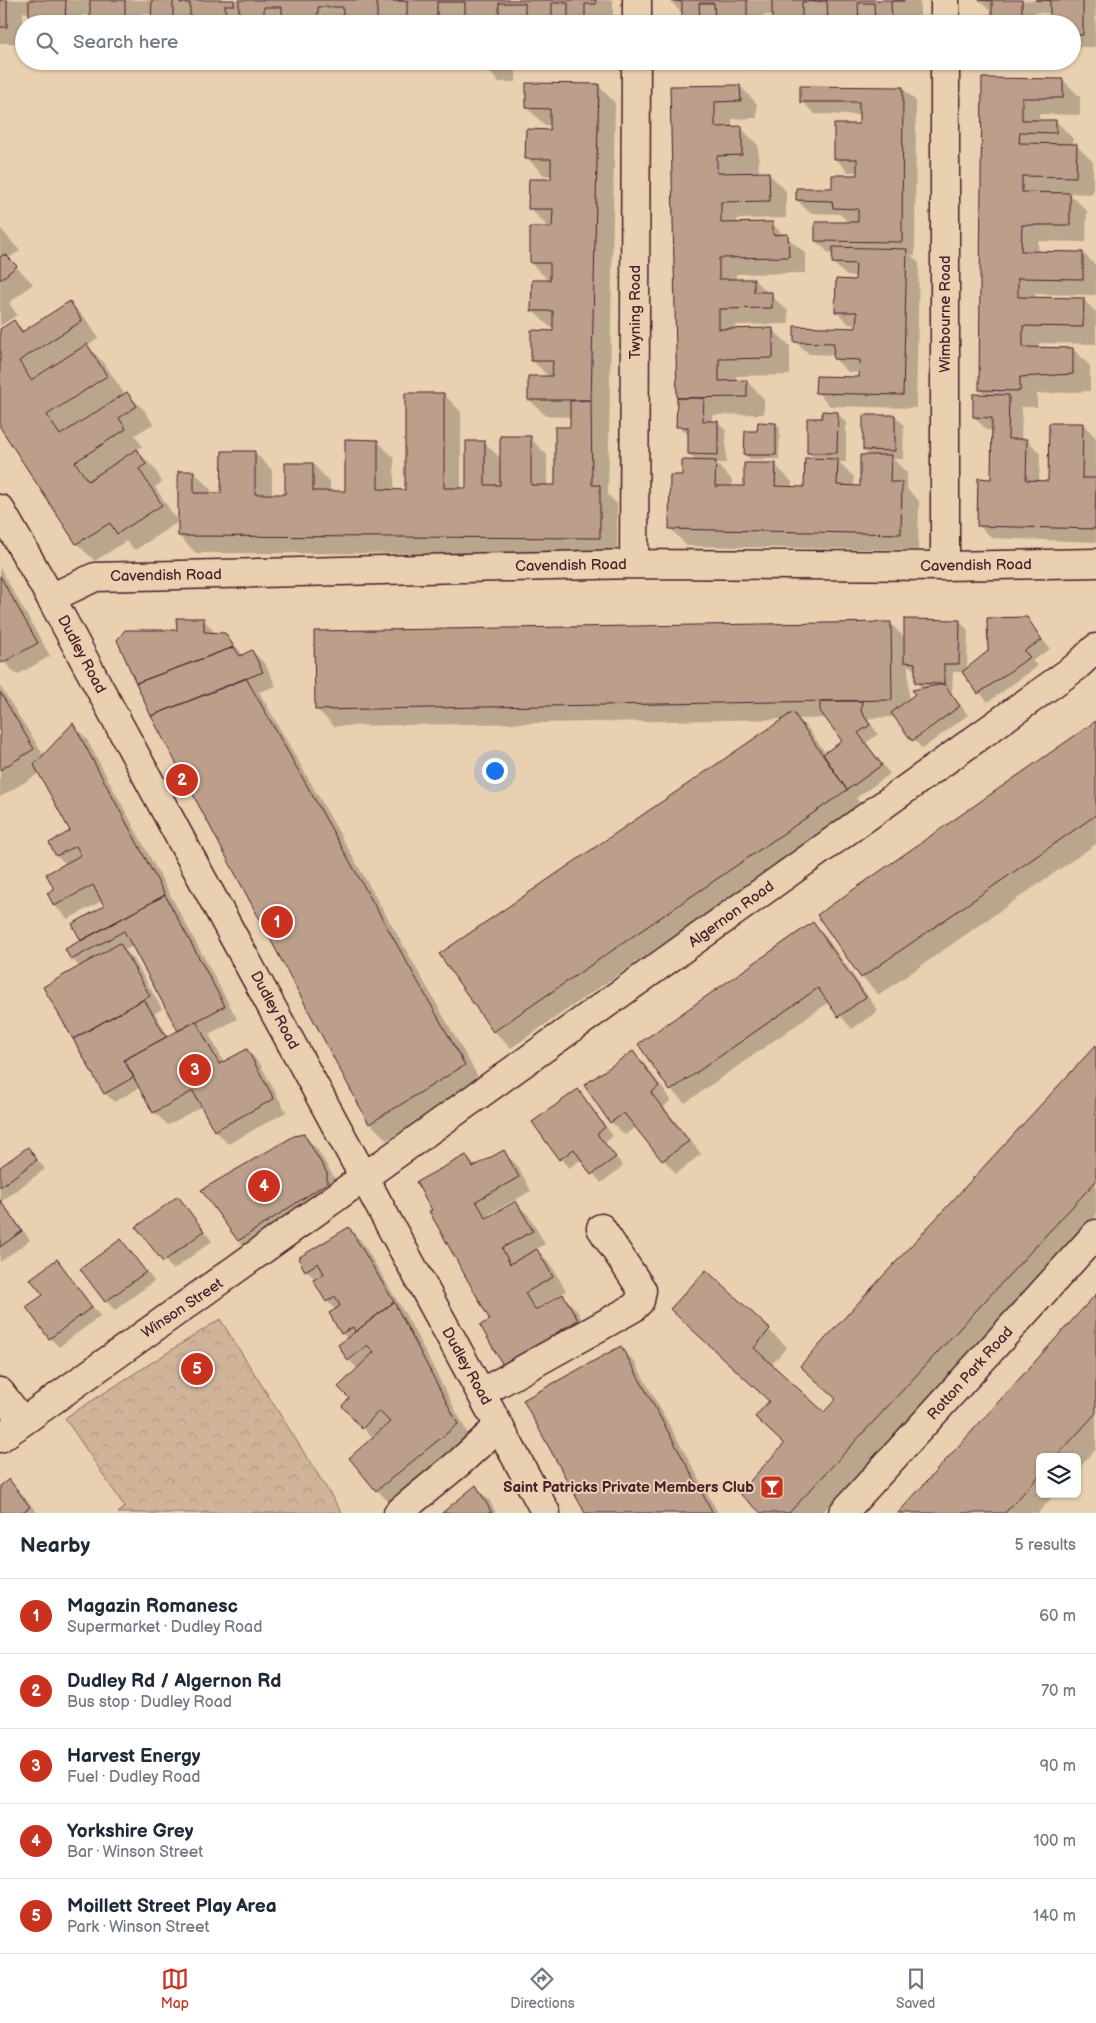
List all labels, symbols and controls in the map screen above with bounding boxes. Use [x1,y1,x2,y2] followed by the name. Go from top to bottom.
[15,15,1081,70] search box
[33,29,61,57] icon: search
[73,31,178,54] text: Search here
[936,255,955,373] street label: Wimbourne Road
[626,265,645,359] street label: Twyning Road
[515,555,627,576] street label: Cavendish Road
[920,555,1032,576] street label: Cavendish Road
[110,565,222,586] street label: Cavendish Road
[53,612,110,697] street label: Dudley Road
[482,758,508,784] your location
[166,761,198,799] pin: 2
[685,877,778,952] street label: Algernon Road
[261,903,293,941] pin: 1
[246,968,303,1053] street label: Dudley Road
[179,1051,211,1089] pin: 3
[248,1167,280,1205] pin: 4
[138,1274,227,1343] street label: Winson Street
[923,1323,1017,1424] street label: Rotton Park Road
[437,1324,496,1408] street label: Dudley Road
[181,1350,213,1388] pin: 5
[1036,1453,1081,1498] map controls
[1036,1453,1081,1498] button: layers
[759,1474,785,1500] bar icon: Saint Patricks Private Members Club
[503,1478,754,1497] place label: Saint Patricks Private Members Club
[20,1533,90,1558] text: Nearby
[1014,1536,1076,1555] text: 5 results
[67,1595,238,1618] text: Magazin Romanesc
[33,1607,39,1626] text: 1
[1039,1607,1076,1626] text: 60 m
[67,1618,262,1637] text: Supermarket · Dudley Road
[67,1670,281,1693] text: Dudley Rd / Algernon Rd
[31,1682,41,1701] text: 2
[1041,1682,1076,1701] text: 70 m
[67,1693,232,1712] text: Bus stop · Dudley Road
[67,1745,200,1768] text: Harvest Energy
[31,1757,41,1776] text: 3
[1040,1757,1076,1776] text: 90 m
[67,1768,201,1787] text: Fuel · Dudley Road
[67,1820,193,1843] text: Yorkshire Grey
[31,1832,41,1851] text: 4
[1033,1832,1076,1851] text: 100 m
[67,1843,203,1862] text: Bar · Winson Street
[67,1895,277,1918] text: Moillett Street Play Area
[31,1907,41,1926] text: 5
[1033,1907,1076,1926] text: 140 m
[67,1918,209,1937] text: Park · Winson Street
[161,1965,189,2012] tab: Map
[510,1965,575,2012] tab: Directions
[896,1965,935,2012] tab: Saved

